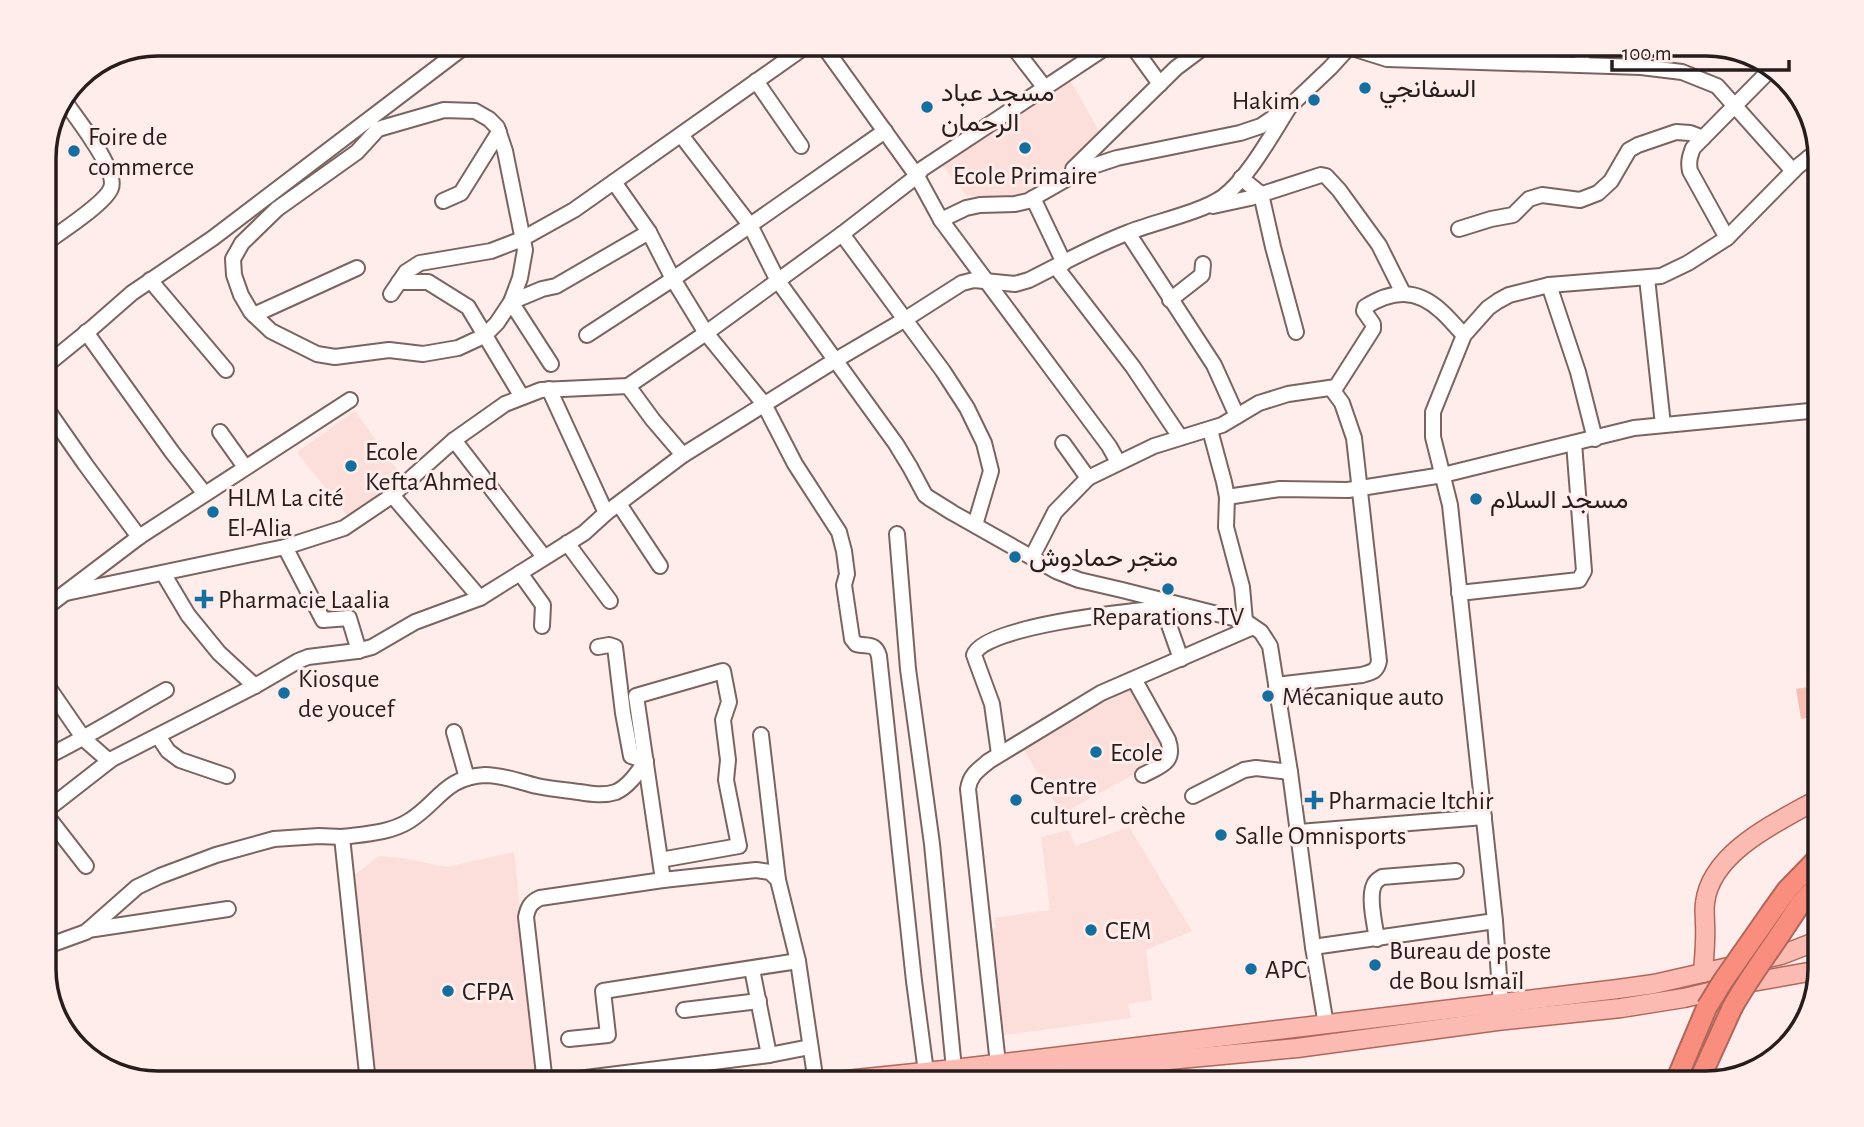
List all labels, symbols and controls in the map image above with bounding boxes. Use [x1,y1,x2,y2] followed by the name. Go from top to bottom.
[1612,28,1789,72] scale bar
[1622,43,1672,64] text: 100 m
[1379,76,1476,109] place label: السفانجي
[941,80,1054,138] place label: مسجد عباد الرحمان
[1357,80,1373,96] marker: السفانجي
[1232,88,1300,114] place label: Hakim
[1306,92,1322,108] marker: Hakim
[919,99,935,115] marker: مسجد عباد الرحمان
[88,124,194,180] place label: Foire de commerce
[1017,140,1033,156] marker: Ecole Primaire
[66,143,82,159] marker: Foire de commerce
[953,163,1097,189] place label: Ecole Primaire
[365,439,498,495] place label: Ecole Kefta Ahmed
[343,458,359,474] marker: Ecole Kefta Ahmed
[227,485,344,541] place label: HLM La cité El-Alia
[1490,487,1628,516] place label: مسجد السلام
[1468,491,1484,507] marker: مسجد السلام
[205,504,221,520] marker: HLM La cité El-Alia
[1029,545,1178,573] place label: متجر حمادوش
[1007,549,1023,565] marker: متجر حمادوش
[1160,581,1176,597] marker: Reparations TV
[218,587,390,613] place label: Pharmacie Laalia
[196,591,212,607] marker: Pharmacie Laalia
[1092,604,1245,630] place label: Reparations TV
[298,666,396,722] place label: Kiosque de youcef
[1282,684,1444,710] place label: Mécanique auto
[276,685,292,701] marker: Kiosque de youcef
[1260,688,1276,704] marker: Mécanique auto
[1110,740,1163,766] place label: Ecole
[1088,744,1104,760] marker: Ecole
[1030,773,1186,829] place label: Centre culturel- crèche
[1328,788,1494,814] place label: Pharmacie Itchir
[1008,792,1024,808] marker: Centre culturel- crèche
[1306,792,1322,808] marker: Pharmacie Itchir
[1235,823,1406,849] place label: Salle Omnisports
[1213,827,1229,843] marker: Salle Omnisports
[1105,918,1152,944] place label: CEM
[1083,922,1099,938] marker: CEM
[1389,938,1551,994] place label: Bureau de poste de Bou Ismaïl
[1265,957,1307,983] place label: APC
[1367,957,1383,973] marker: Bureau de poste de Bou Ismaïl
[1243,961,1259,977] marker: APC
[462,979,514,1005] place label: CFPA
[440,983,456,999] marker: CFPA

